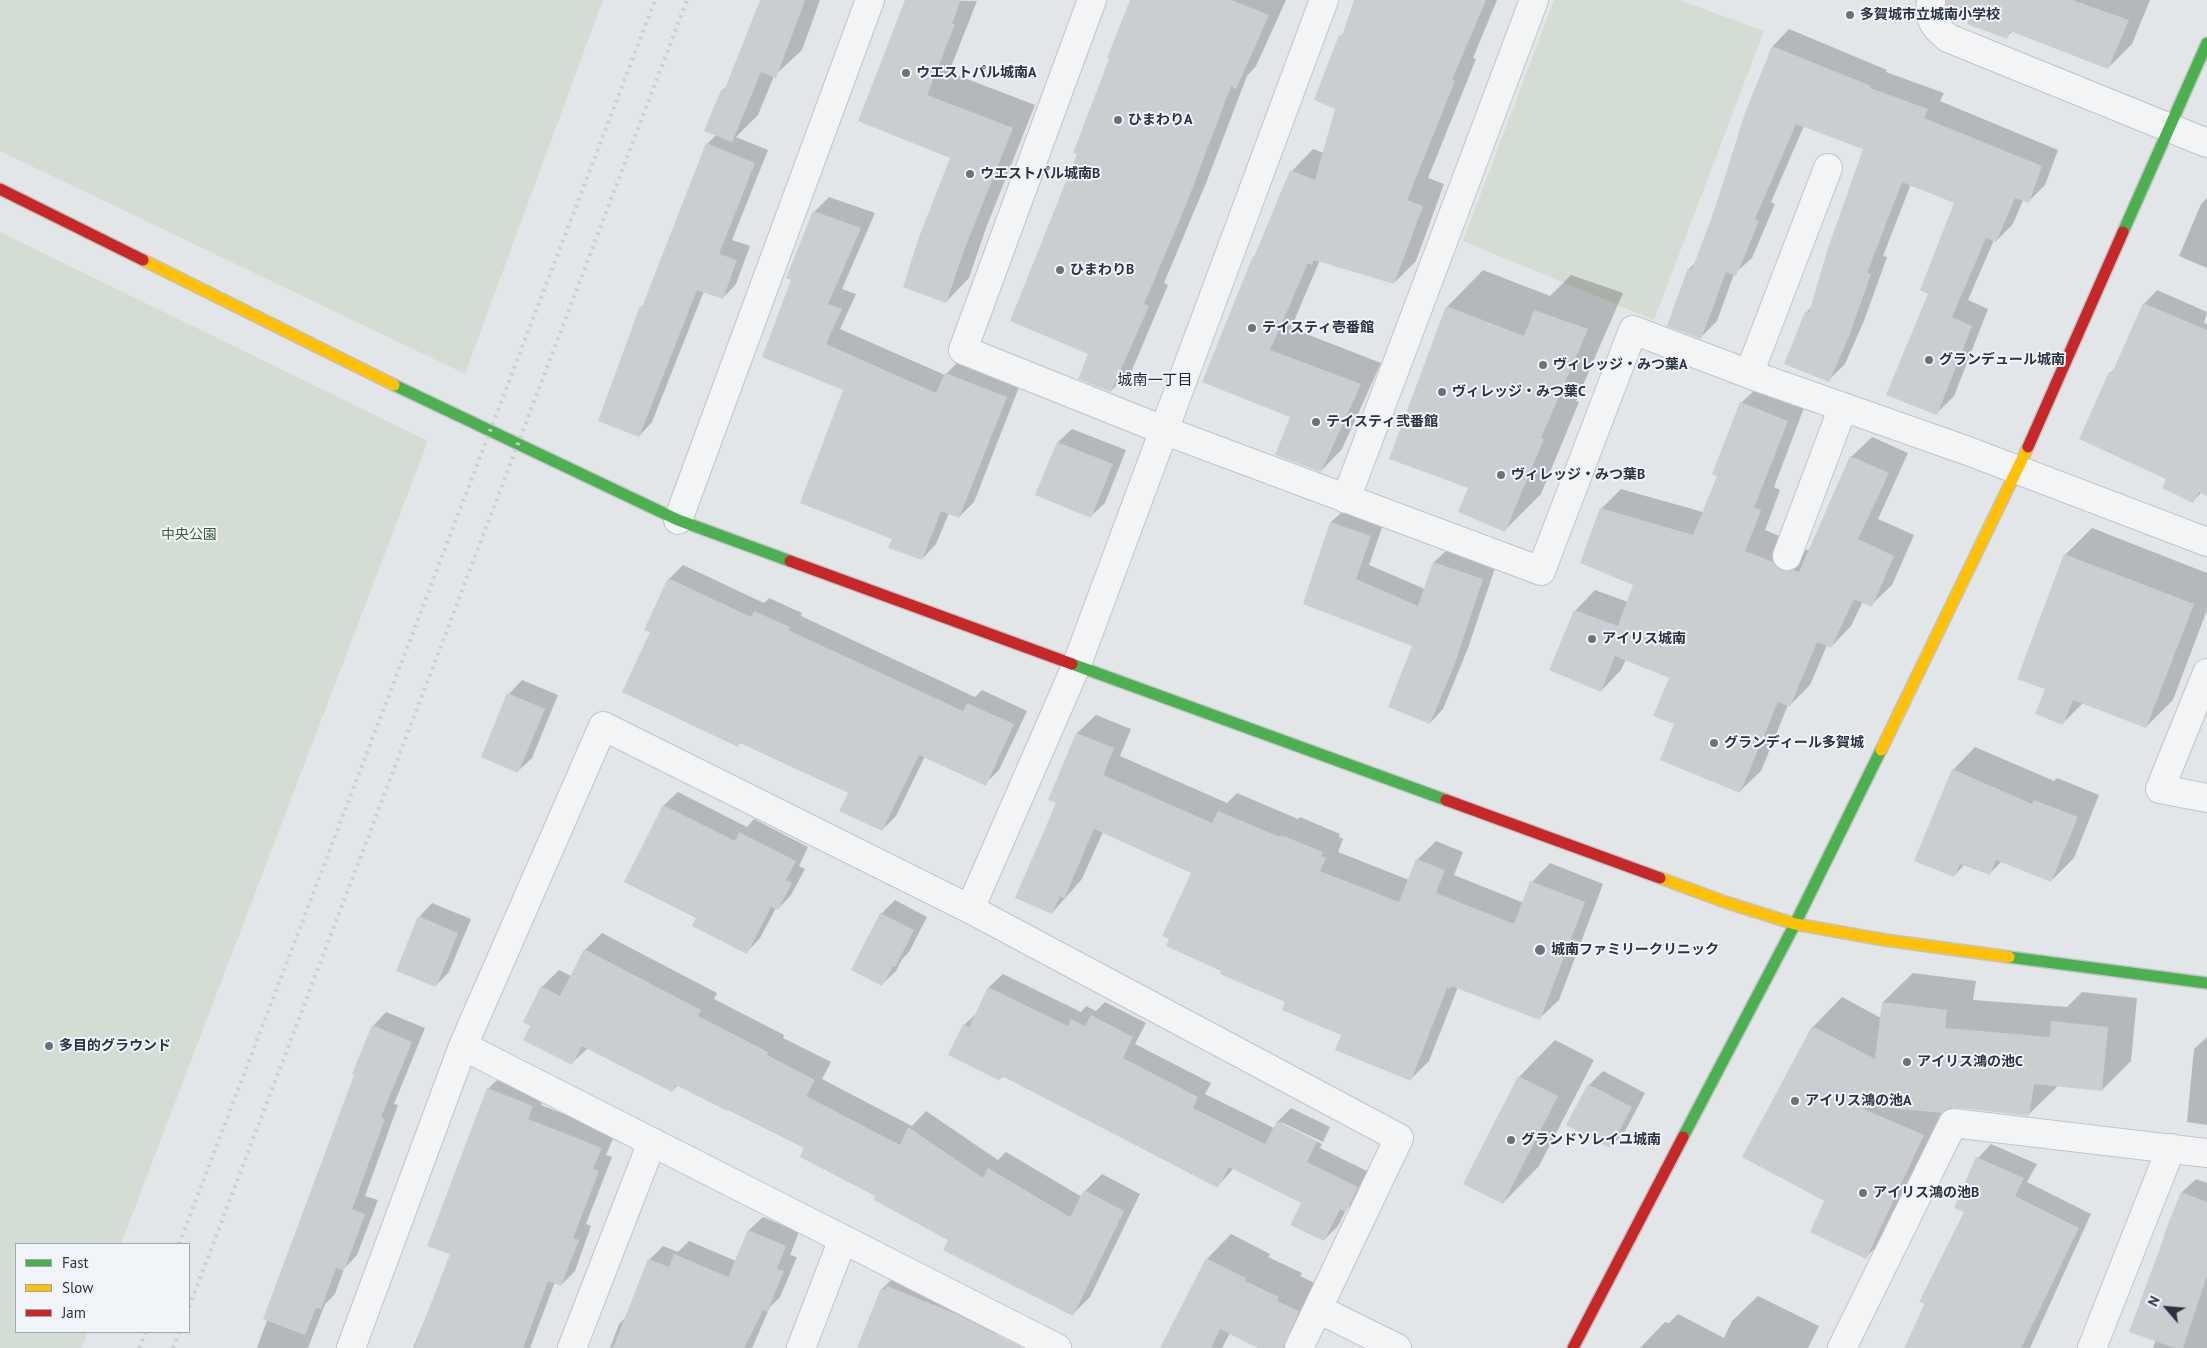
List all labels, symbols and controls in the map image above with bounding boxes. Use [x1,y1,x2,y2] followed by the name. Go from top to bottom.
[1860,7,2000,23] place label: 多賀城市立城南小学校
[1844,9,1856,21] marker: 多賀城市立城南小学校
[916,65,1036,81] place label: ウエストパル城南A
[900,67,912,79] marker: ウエストパル城南A
[1128,112,1192,128] place label: ひまわりA
[1112,114,1124,126] marker: ひまわりA
[980,166,1100,182] place label: ウエストパル城南B
[964,168,976,180] marker: ウエストパル城南B
[1070,262,1134,278] place label: ひまわりB
[1054,264,1066,276] marker: ひまわりB
[1262,320,1374,336] place label: テイスティ壱番館
[1246,322,1258,334] marker: テイスティ壱番館
[1939,352,2065,368] place label: グランデュール城南
[1923,354,1935,366] marker: グランデュール城南
[1553,357,1687,373] place label: ヴィレッジ・みつ葉A
[1537,359,1549,371] marker: ヴィレッジ・みつ葉A
[1118,372,1192,390] district label: 城南一丁目
[1452,384,1586,400] place label: ヴィレッジ・みつ葉C
[1436,386,1448,398] marker: ヴィレッジ・みつ葉C
[1326,414,1438,430] place label: テイスティ弐番館
[1310,416,1322,428] marker: テイスティ弐番館
[1511,467,1645,483] place label: ヴィレッジ・みつ葉B
[1495,469,1507,481] marker: ヴィレッジ・みつ葉B
[161,527,217,543] park label: 中央公園
[1602,631,1686,647] place label: アイリス城南
[1586,633,1598,645] marker: アイリス城南
[1724,735,1864,751] place label: グランディール多賀城
[1708,737,1720,749] marker: グランディール多賀城
[1551,942,1719,958] place label: 城南ファミリークリニック
[1533,943,1547,957] marker: 城南ファミリークリニック
[59,1038,171,1054] place label: 多目的グラウンド
[43,1040,55,1052] marker: 多目的グラウンド
[1917,1054,2023,1070] place label: アイリス鴻の池C
[1901,1056,1913,1068] marker: アイリス鴻の池C
[1805,1093,1911,1109] place label: アイリス鴻の池A
[1789,1095,1801,1107] marker: アイリス鴻の池A
[1521,1132,1661,1148] place label: グランドソレイユ城南
[1505,1134,1517,1146] marker: グランドソレイユ城南
[1873,1185,1979,1201] place label: アイリス鴻の池B
[1857,1187,1869,1199] marker: アイリス鴻の池B
[15,1243,190,1333] legend
[62,1253,89,1272] text: Fast
[62,1278,93,1297] text: Slow
[2142,1283,2192,1333] north arrow
[2144,1293,2164,1309] text: N
[62,1303,86,1322] text: Jam

